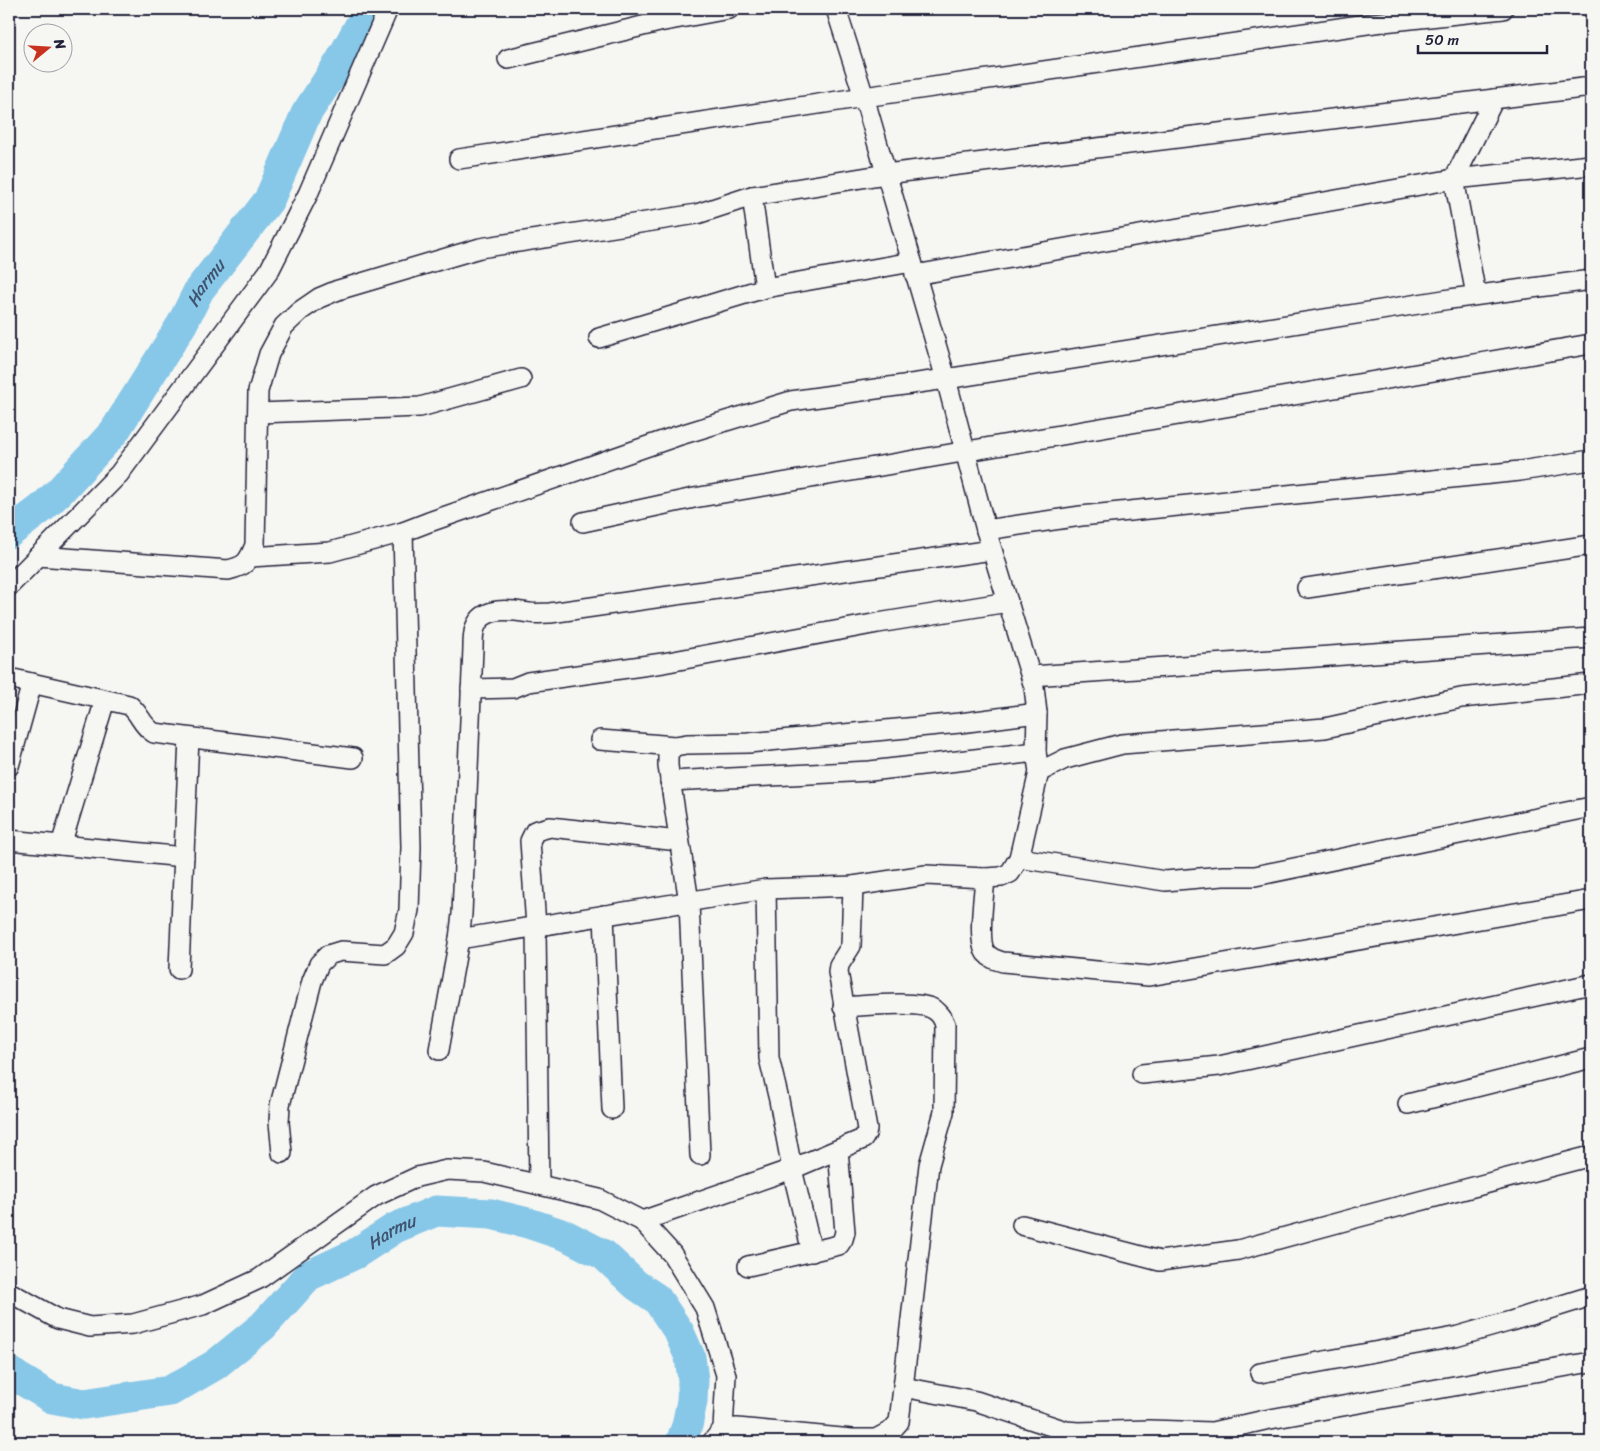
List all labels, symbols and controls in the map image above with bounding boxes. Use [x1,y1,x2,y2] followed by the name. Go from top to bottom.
[22,22,72,72] north arrow
[1418,22,1546,54] scale bar
[1425,27,1460,53] text: 50 m
[46,35,73,53] text: N
[177,250,235,312] water label: Harmu
[360,1204,423,1259] water label: Harmu

